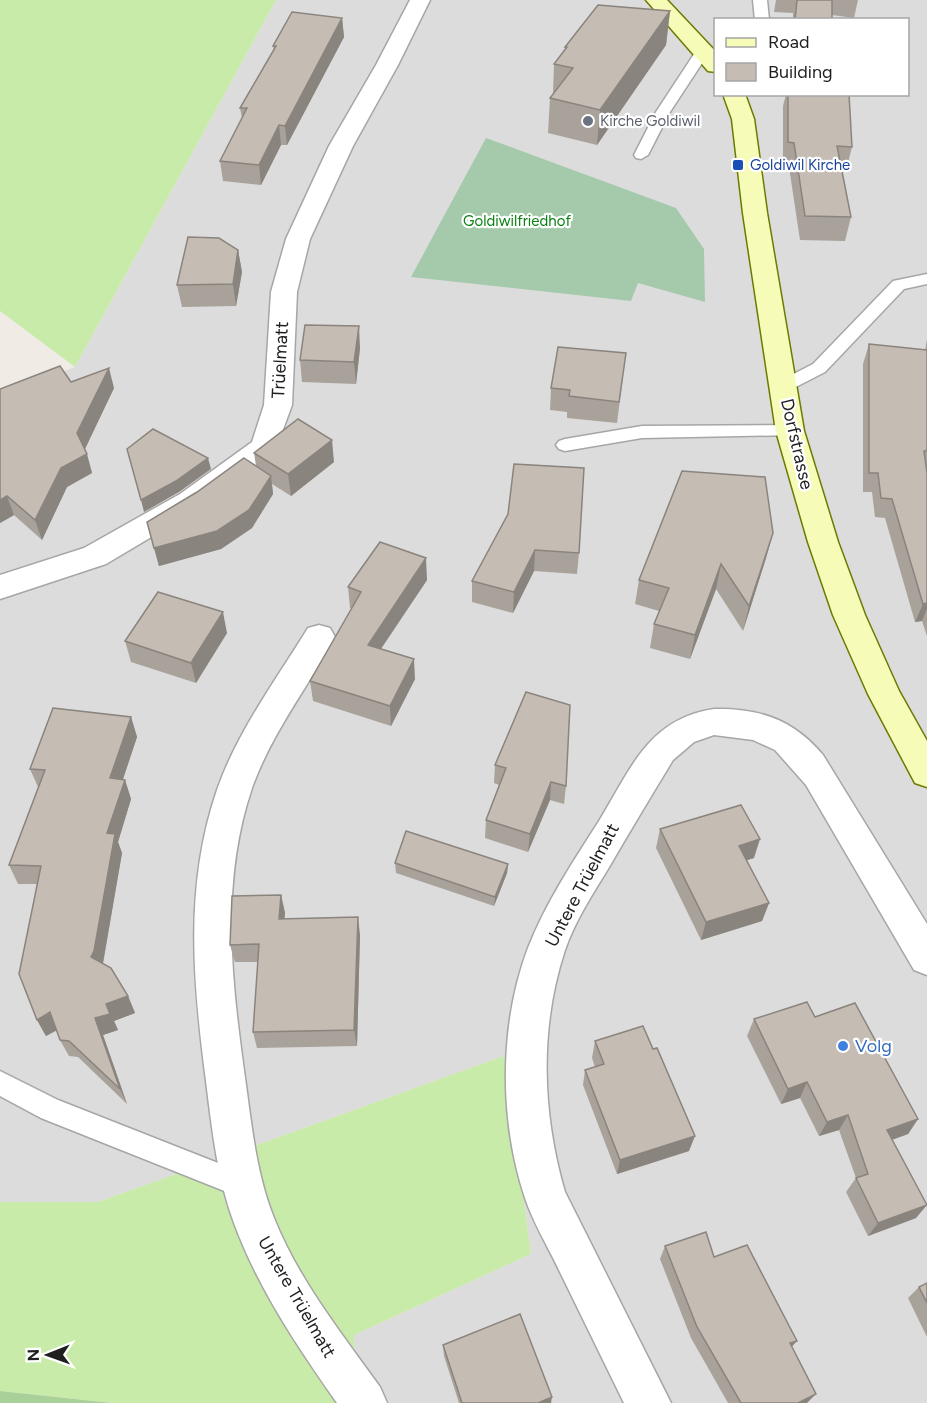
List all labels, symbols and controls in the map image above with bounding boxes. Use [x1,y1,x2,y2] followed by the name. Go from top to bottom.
[714,18,909,96] legend
[768,31,809,53] text: Road
[768,61,833,83] text: Building
[600,112,700,130] place label: Kirche Goldiwil
[581,114,595,128] marker: Kirche Goldiwil
[750,156,850,174] place label: Goldiwil Kirche
[731,158,745,172] marker: Goldiwil Kirche
[463,212,571,230] park label: Goldiwilfriedhof
[267,321,293,399] street label: Trüelmatt
[776,396,818,492] street label: Dorfstrasse
[540,819,624,951] street label: Untere Trüelmatt
[855,1035,892,1057] place label: Volg
[836,1039,850,1053] marker: Volg
[253,1232,341,1362] street label: Untere Trüelmatt
[18,1325,78,1385] north arrow
[24,1349,43,1362] text: N

